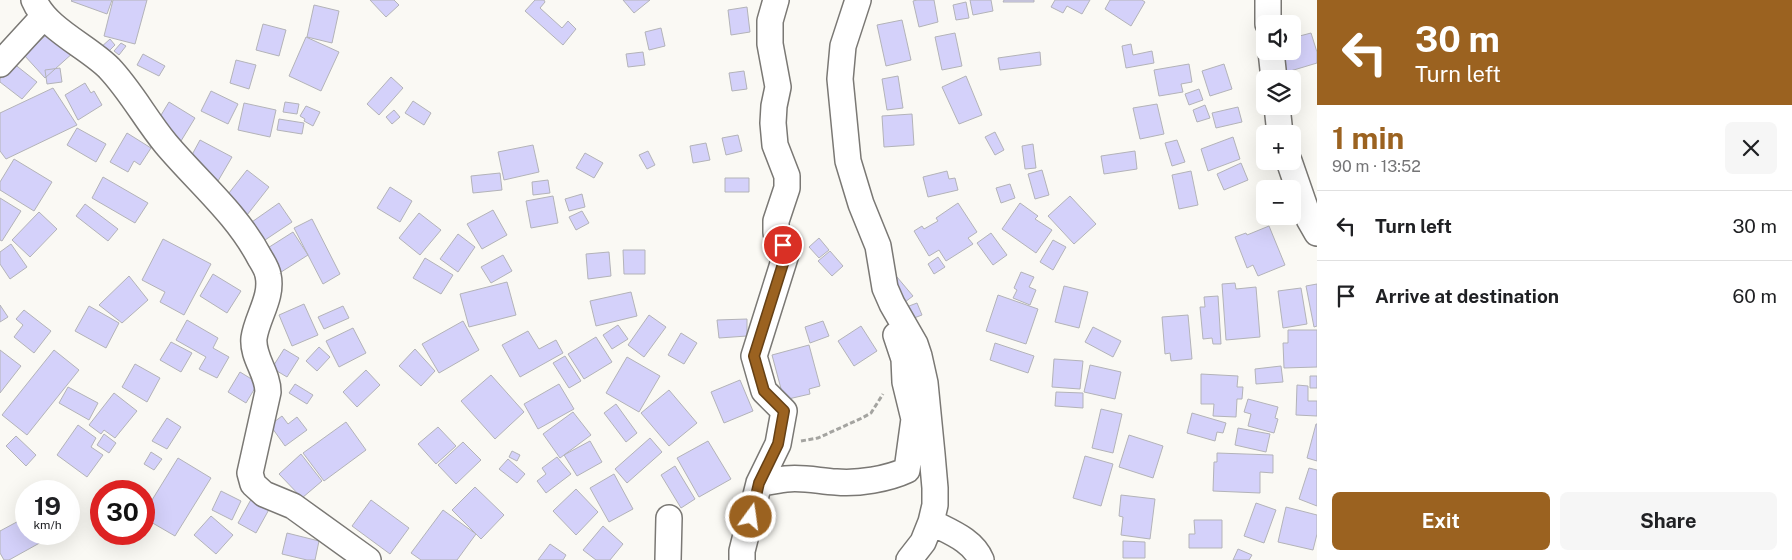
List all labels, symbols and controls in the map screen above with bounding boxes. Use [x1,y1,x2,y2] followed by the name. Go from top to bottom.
[1256,15,1301,225] map controls
[1256,15,1301,60] button: sound
[1415,19,1500,60] text: 30 m
[1332,20,1397,85] icon: left
[1415,61,1501,87] text: Turn left
[1256,70,1301,115] button: layers
[1332,120,1404,156] text: 1 min
[1725,122,1777,174] button: close
[1256,125,1301,170] button: +
[1332,157,1421,176] text: 90 m · 13:52
[1256,180,1301,225] button: −
[1332,212,1360,240] icon: left
[1375,215,1452,237] text: Turn left
[1732,215,1777,237] text: 30 m
[762,224,804,266] pin
[769,231,797,259] icon: arrive
[1332,282,1360,310] icon: arrive
[1375,285,1559,307] text: Arrive at destination
[1733,285,1777,307] text: 60 m
[90,480,155,545] speed limit sign: 30
[724,490,776,542] position arrow
[34,491,61,521] text: 19
[1332,492,1550,550] button: Exit
[1560,492,1777,550] button: Share
[33,518,62,532] text: km/h

